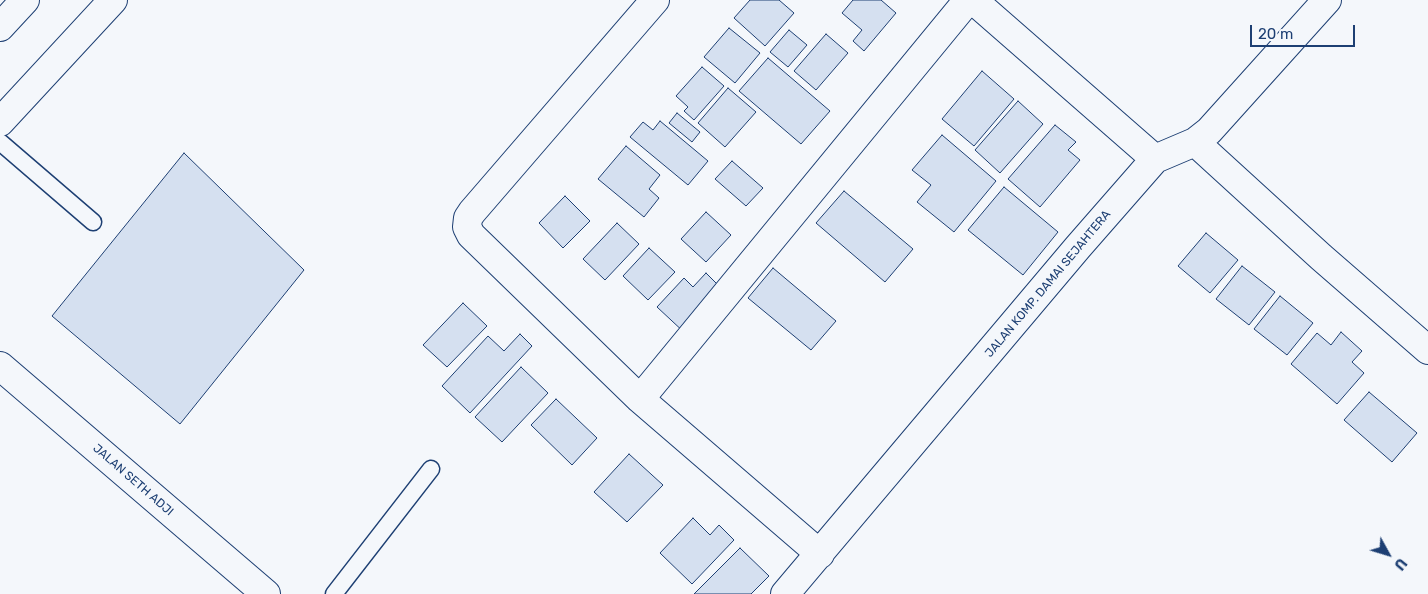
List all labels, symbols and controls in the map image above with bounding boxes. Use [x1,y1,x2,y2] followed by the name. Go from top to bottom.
[1253,15,1358,47] scale bar
[1258,25,1293,43] text: 20 m
[982,208,1114,360] street label: JALAN KOMP. DAMAI SEJAHTERA
[90,441,176,519] street label: JALAN SETH ADJI
[1363,529,1413,579] north arrow
[1390,554,1410,573] text: U

